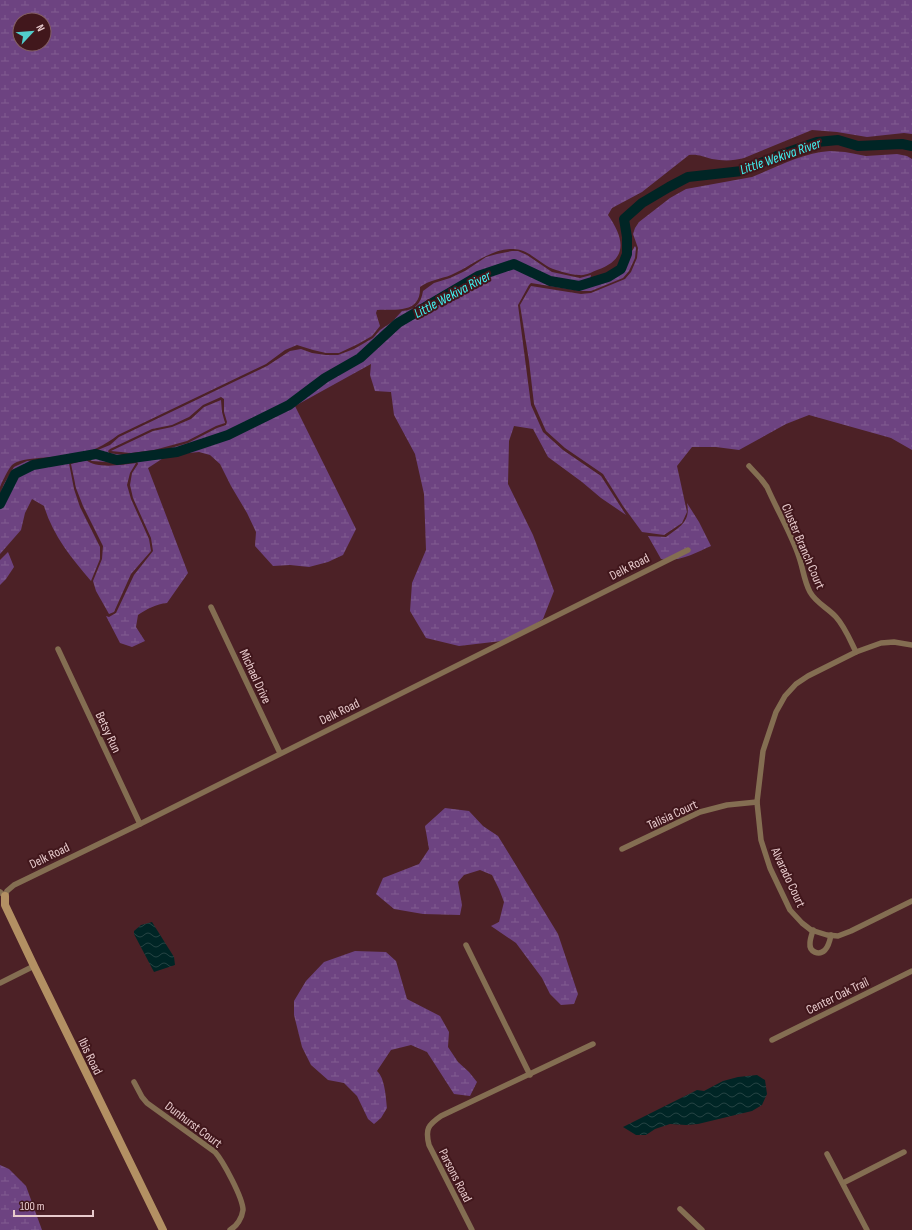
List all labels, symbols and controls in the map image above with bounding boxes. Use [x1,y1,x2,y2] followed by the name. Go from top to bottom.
[12,12,52,52] north arrow
[33,22,48,33] text: N
[737,134,824,178] water label: Little Wekiva River
[411,267,494,322] water label: Little Wekiva River
[778,501,828,592] street label: Cluster Branch Court
[607,550,652,584] street label: Delk Road
[236,647,275,706] street label: Michael Drive
[317,695,362,728] street label: Delk Road
[92,709,125,756] street label: Betsy Run
[645,796,700,833] street label: Talisia Court
[27,839,72,872] street label: Delk Road
[767,844,809,910] street label: Alvarado Court
[803,974,871,1018] street label: Center Oak Trail
[74,1035,106,1077] street label: Ibis Road
[162,1098,225,1152] street label: Dunhurst Court
[435,1146,475,1205] street label: Parsons Road
[14,1192,93,1218] scale bar
[20,1199,45,1214] text: 100 m

